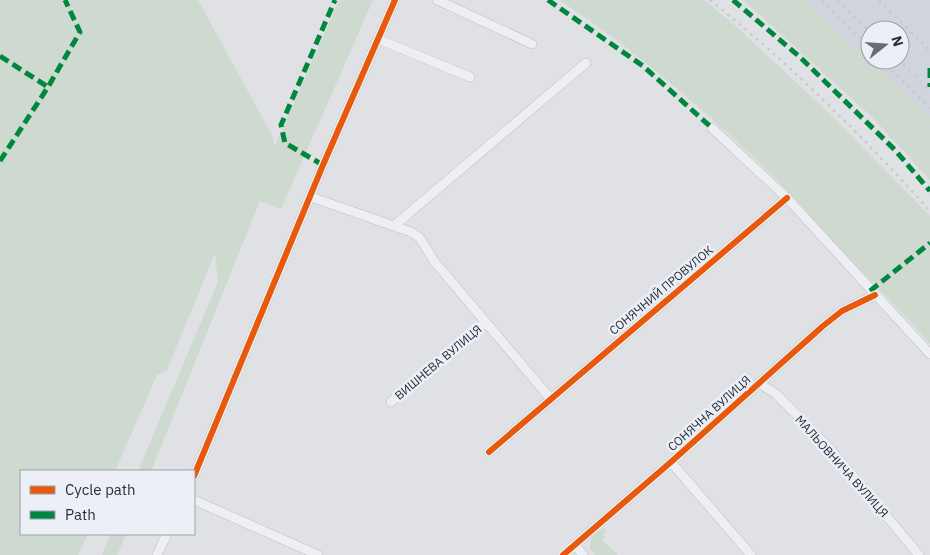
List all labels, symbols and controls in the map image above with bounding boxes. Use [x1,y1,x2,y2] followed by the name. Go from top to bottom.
[860,20,910,70] north arrow
[887,34,908,49] text: N
[606,242,716,338] street label: СОНЯЧНИЙ ПРОВУЛОК
[392,321,484,403] street label: ВИШНЕВА ВУЛИЦЯ
[665,372,753,454] street label: СОНЯЧНА ВУЛИЦЯ
[792,412,892,520] street label: МАЛЬОВНИЧА ВУЛИЦЯ
[20,470,195,535] legend
[65,480,136,499] text: Cycle path
[65,505,96,524] text: Path

